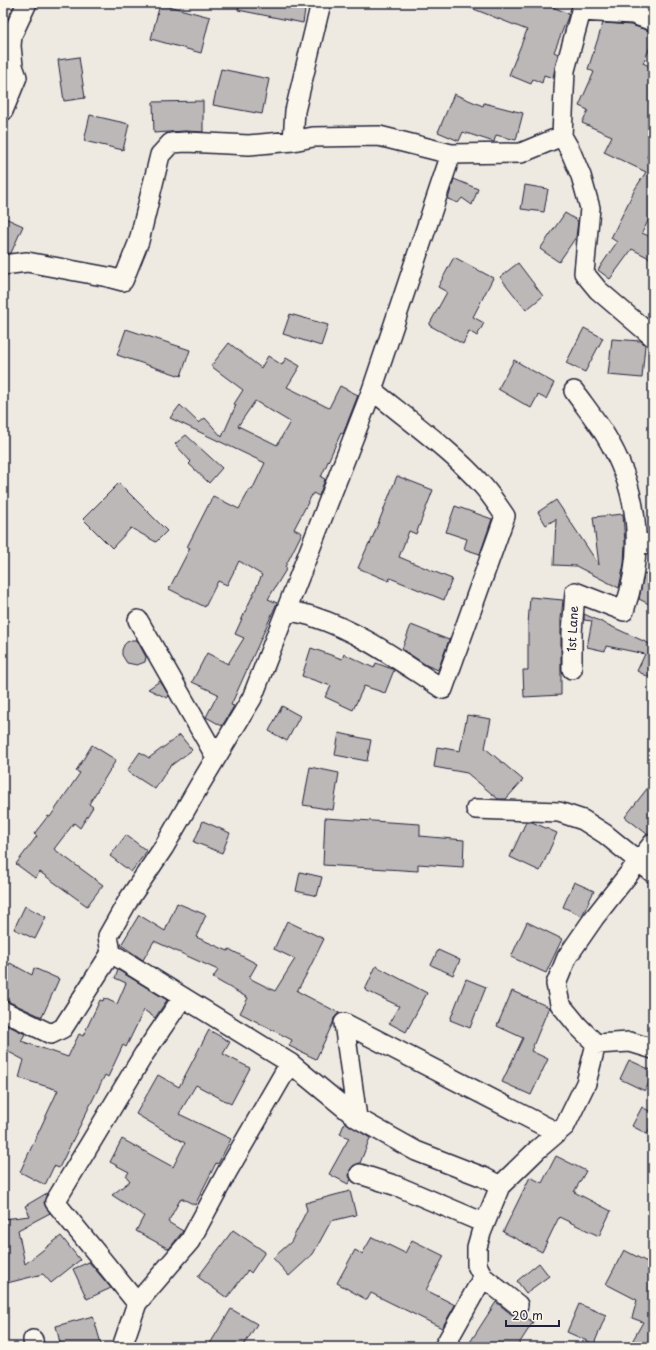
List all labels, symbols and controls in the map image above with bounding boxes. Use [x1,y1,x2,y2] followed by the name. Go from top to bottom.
[562,605,582,653] street label: 1st Lane
[506,1302,559,1328] scale bar
[512,1306,543,1324] text: 20 m

